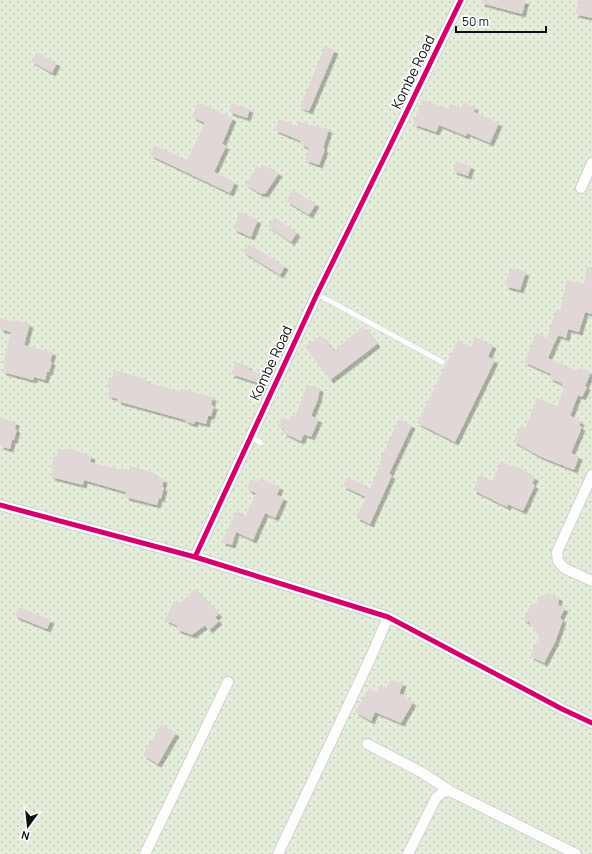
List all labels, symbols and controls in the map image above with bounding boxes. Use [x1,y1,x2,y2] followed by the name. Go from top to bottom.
[456,8,546,34] scale bar
[462,13,489,30] text: 50 m
[386,32,439,112] street label: Kombe Road
[245,322,296,403] street label: Kombe Road
[8,806,48,846] north arrow
[19,828,31,844] text: N

